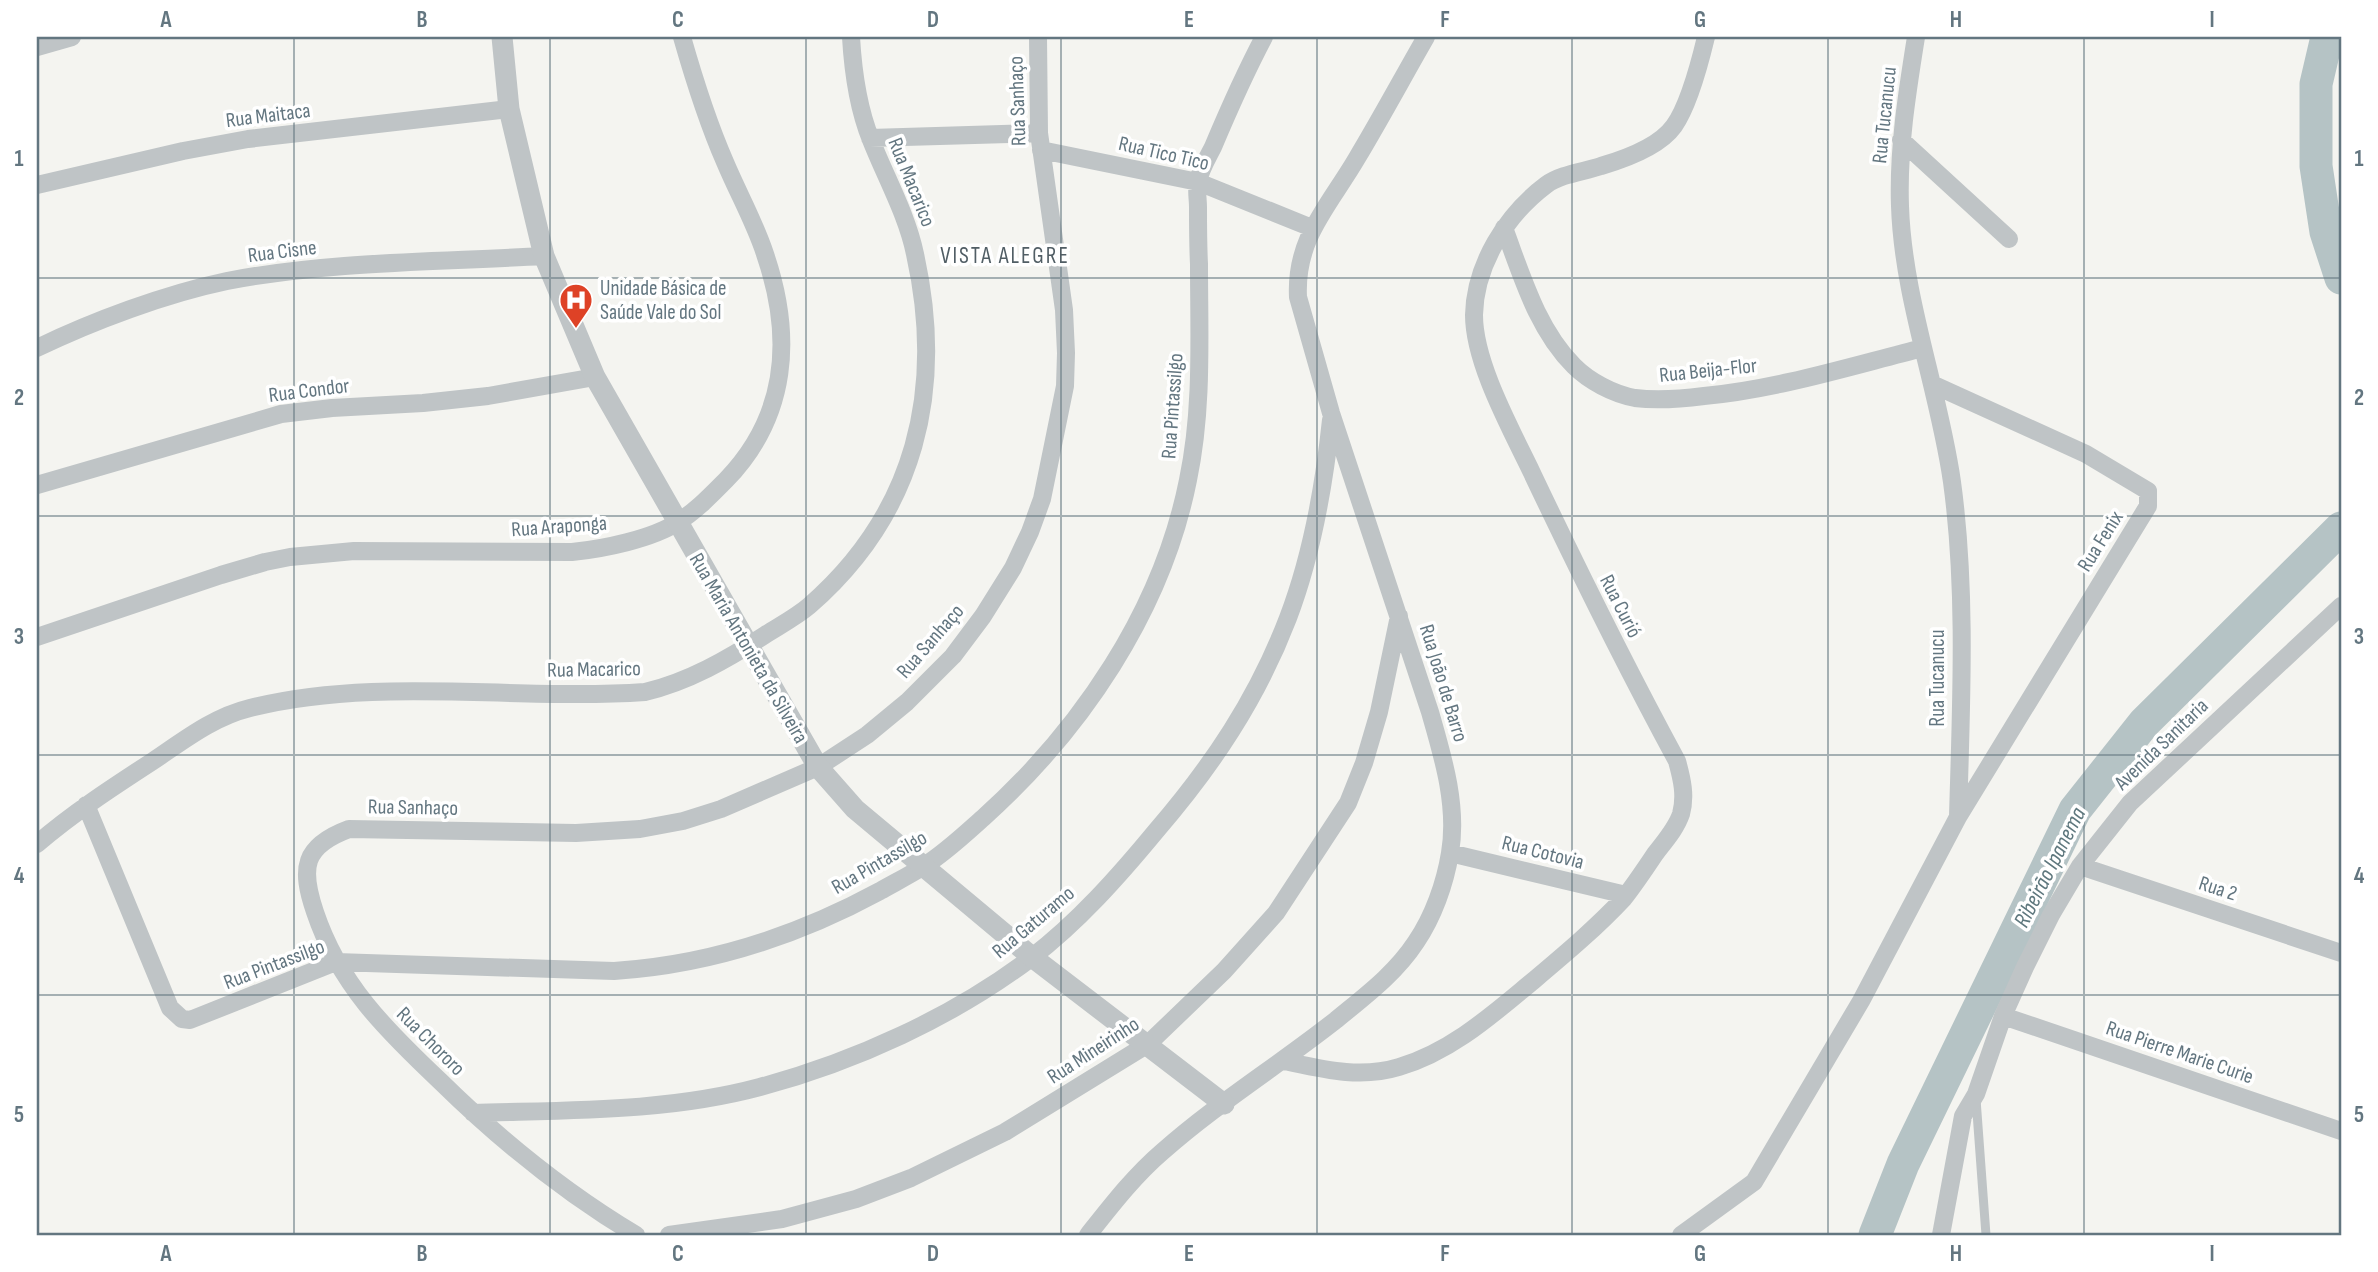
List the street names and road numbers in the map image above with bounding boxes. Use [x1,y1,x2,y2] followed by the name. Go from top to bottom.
[1003,56,1032,146] street label: Rua Sanhaço
[1867,66,1902,165] street label: Rua Tucanucu
[224,98,312,133] street label: Rua Maitaca
[1116,131,1212,176] street label: Rua Tico Tico
[882,134,941,230] street label: Rua Macarico
[246,235,318,268] street label: Rua Cisne
[1156,352,1189,460] street label: Rua Pintassilgo
[1658,353,1758,388] street label: Rua Beija-Flor
[267,373,351,408] street label: Rua Condor
[2072,506,2129,576] street label: Rua Fenix
[510,511,608,542] street label: Rua Araponga
[684,549,813,748] street label: Rua Maria Antonieta da Silveira
[1594,571,1647,642] street label: Rua Curió
[891,599,969,684] street label: Rua Sanhaço
[1414,621,1473,745] street label: Rua João de Barro
[1925,630,1950,726] street label: Rua Tucanucu
[547,656,641,683] street label: Rua Macarico
[2109,693,2213,796] street label: Avenida Sanitaria
[368,794,458,821] street label: Rua Sanhaço
[827,825,931,900] street label: Rua Pintassilgo
[1499,830,1586,875] street label: Rua Cotovia
[2196,871,2240,906] street label: Rua 2
[987,881,1079,964] street label: Rua Gaturamo
[220,934,328,995] street label: Rua Pintassilgo
[391,1002,470,1081] street label: Rua Chororo
[1043,1012,1144,1089] street label: Rua Mineirinho
[2103,1016,2257,1089] street label: Rua Pierre Marie Curie

